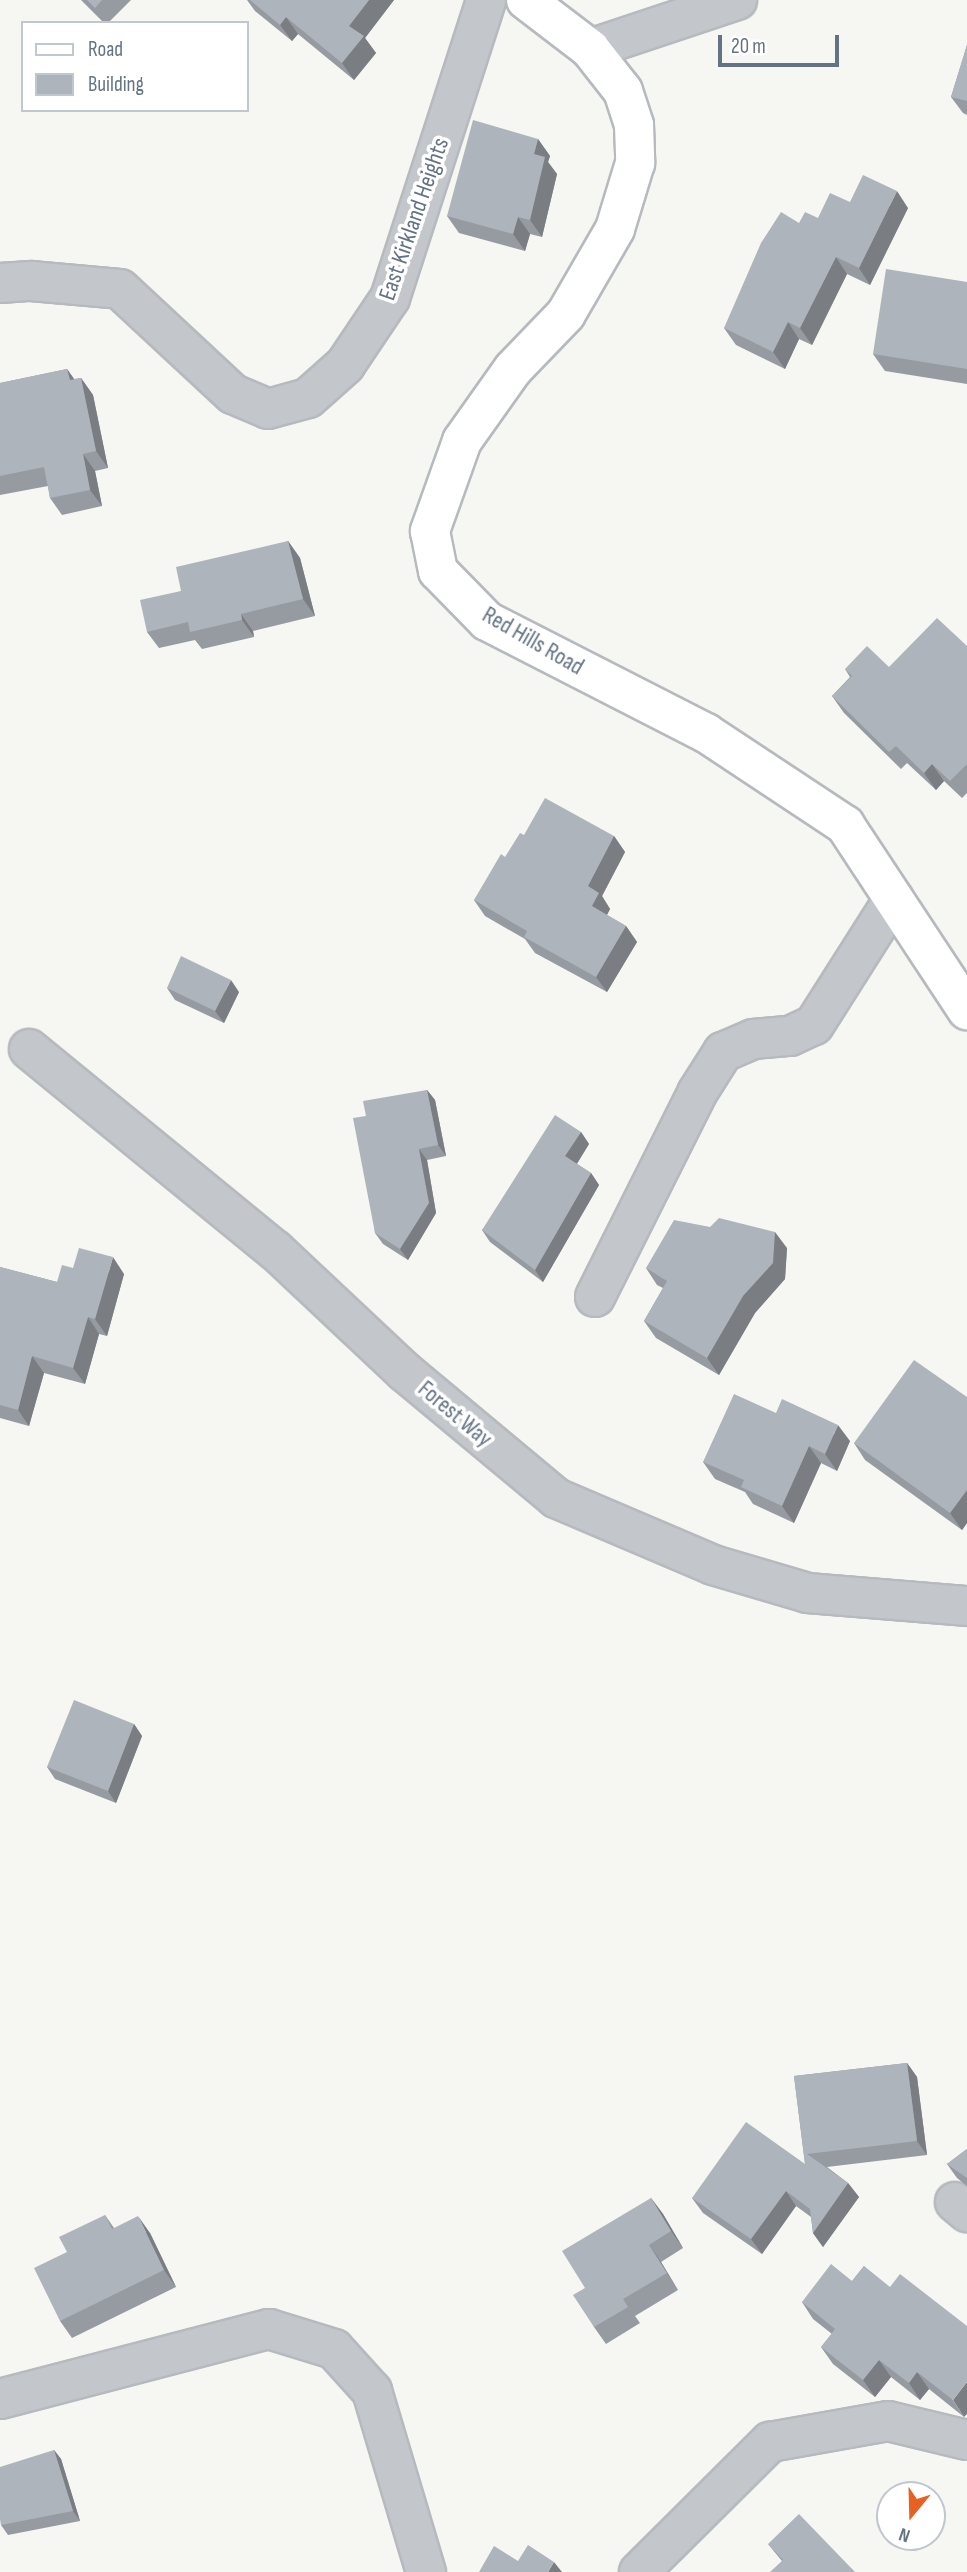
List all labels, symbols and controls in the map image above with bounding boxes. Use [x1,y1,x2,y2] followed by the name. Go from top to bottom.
[21,21,248,112] legend
[722,21,843,65] scale bar
[731,34,766,59] text: 20 m
[88,37,123,62] text: Road
[88,72,144,97] text: Building
[373,134,455,304] street label: East Kirkland Heights
[477,600,589,682] street label: Red Hills Road
[412,1375,498,1453] street label: Forest Way
[876,2481,946,2551] north arrow
[896,2522,913,2547] text: N

